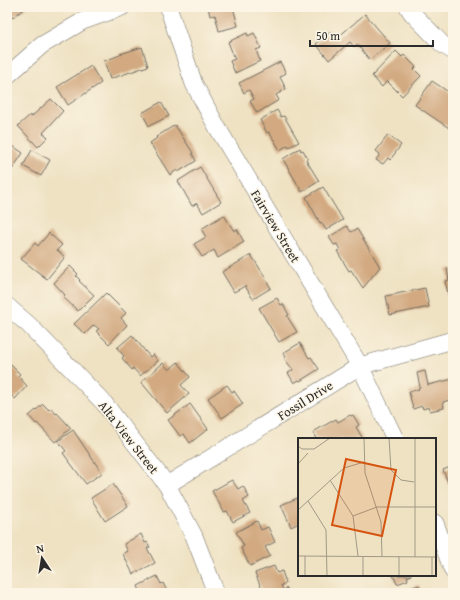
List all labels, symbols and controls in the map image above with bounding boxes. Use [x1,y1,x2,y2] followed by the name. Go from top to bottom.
[310,22,433,48] scale bar
[316,27,340,44] text: 50 m
[246,186,305,267] street label: Fairview Street
[274,376,337,425] street label: Fossil Drive
[94,397,164,478] street label: Alta View Street
[298,438,436,576] inset map
[22,538,62,578] north arrow
[35,539,46,557] text: N

